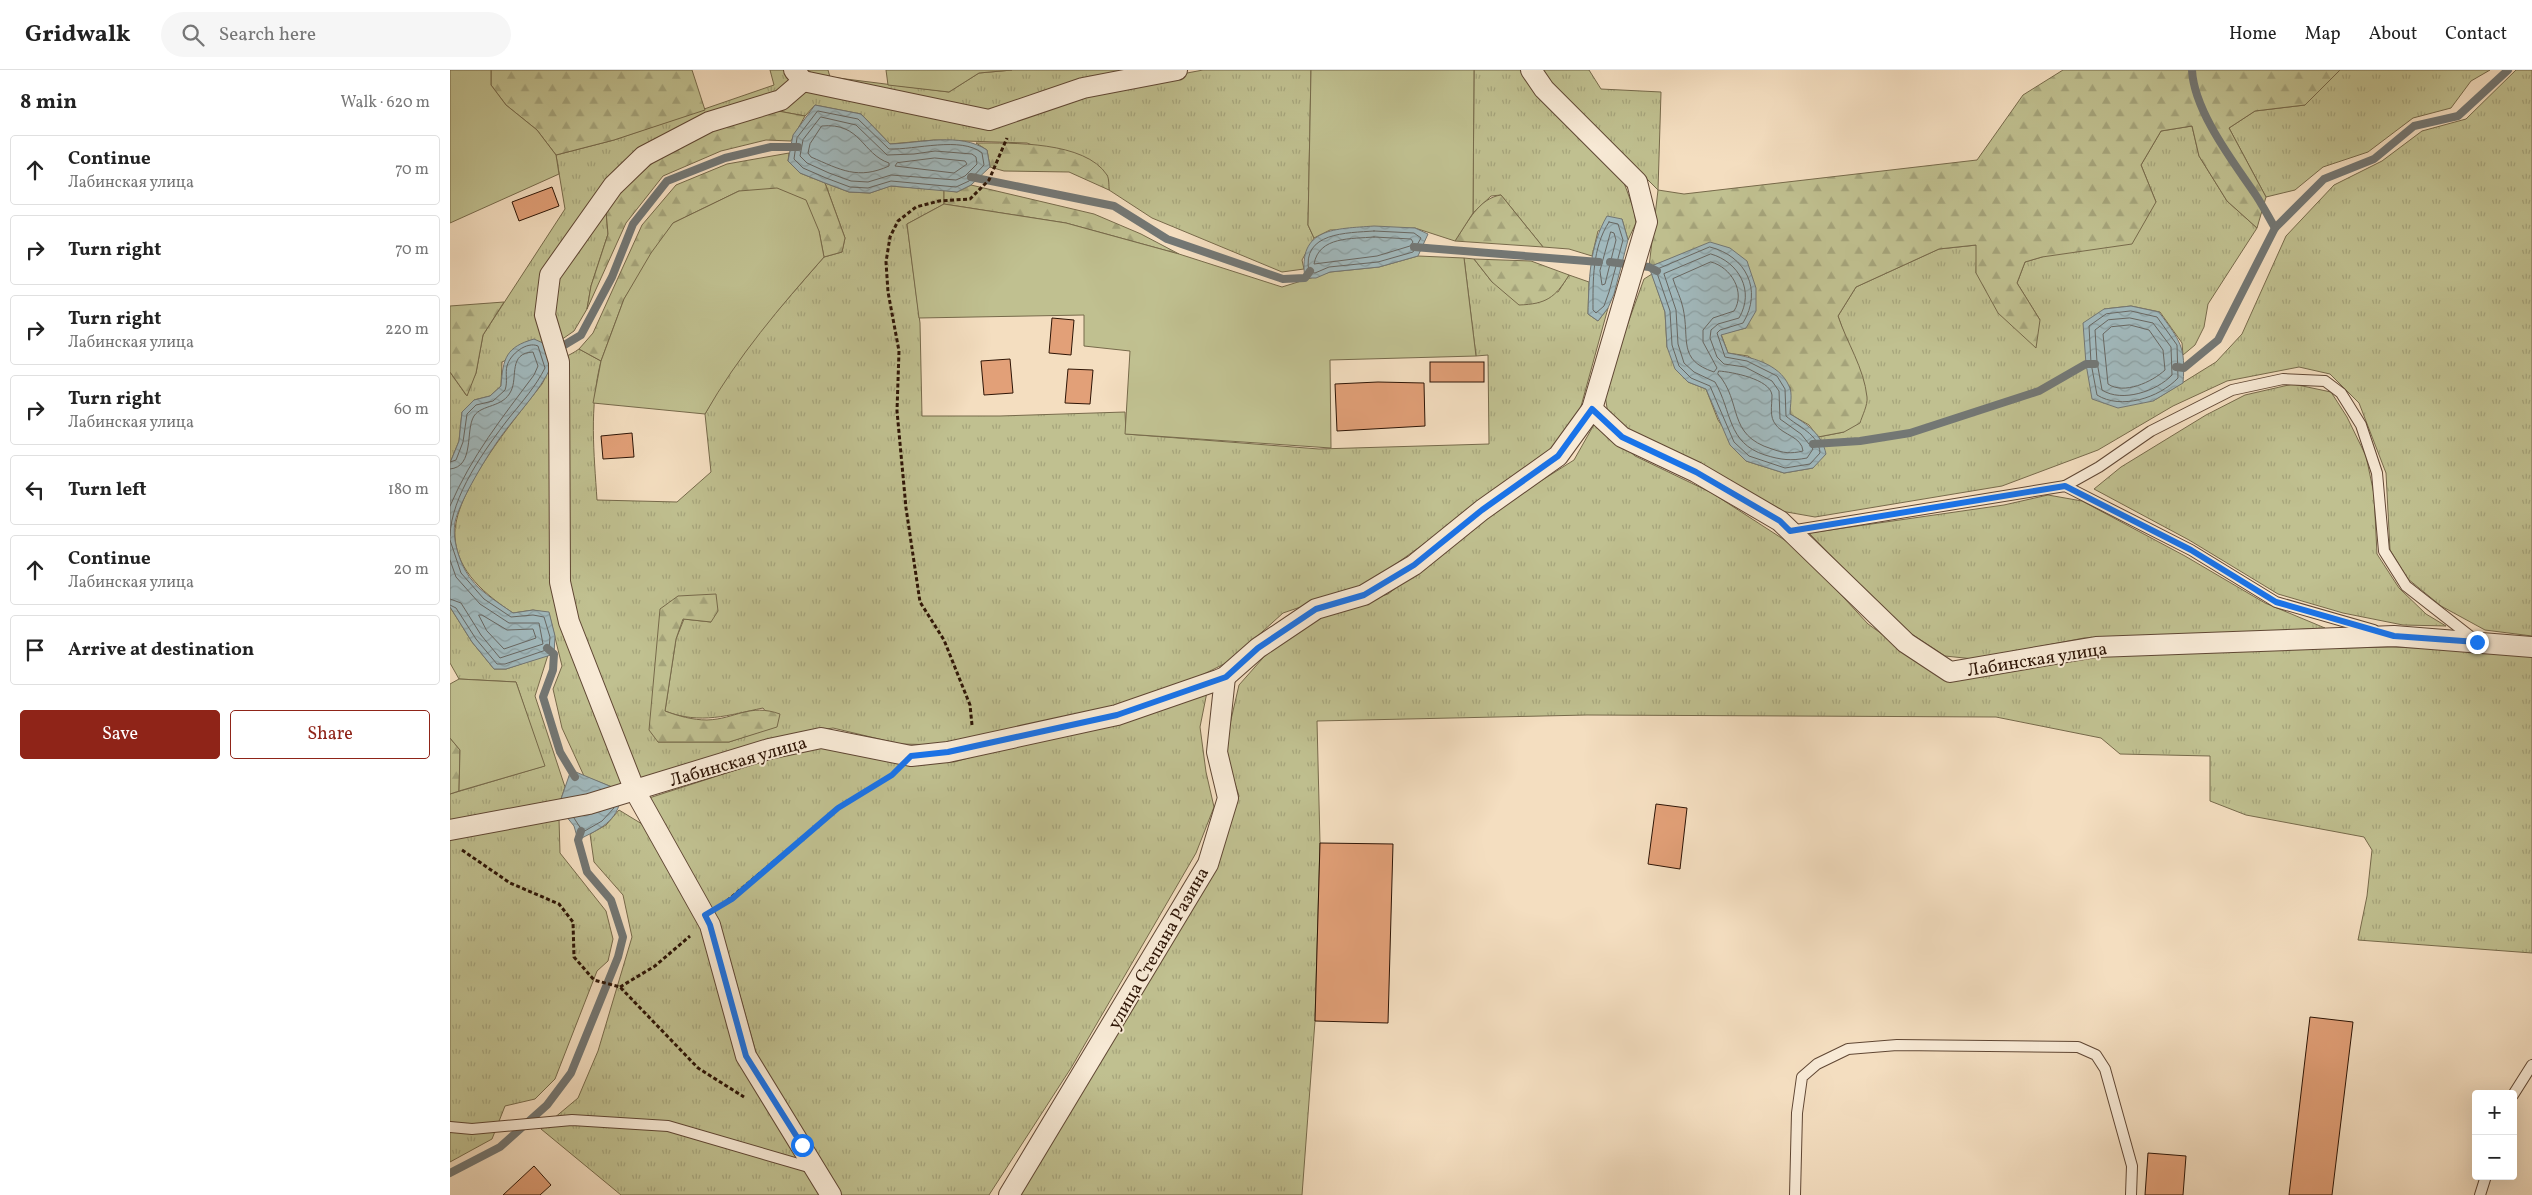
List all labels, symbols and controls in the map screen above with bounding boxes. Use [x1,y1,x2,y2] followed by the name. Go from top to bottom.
[161,12,511,57] search box
[25,18,131,52] text: Gridwalk
[179,21,207,49] icon: search
[219,22,316,48] text: Search here
[2229,22,2277,47] text: Home
[2305,22,2341,47] text: Map
[2369,22,2417,47] text: About
[2445,22,2507,47] text: Contact
[20,88,77,117] text: 8 min
[341,92,430,114] text: Walk · 620 m
[68,146,151,172] text: Continue
[21,156,49,184] icon: ahead
[395,159,429,181] text: 70 m
[68,172,194,194] text: Лабинская улица
[21,236,49,264] icon: right
[68,237,161,263] text: Turn right
[395,239,429,261] text: 70 m
[68,306,161,332] text: Turn right
[21,316,49,344] icon: right
[385,319,429,341] text: 220 m
[68,332,194,354] text: Лабинская улица
[68,386,161,412] text: Turn right
[21,396,49,424] icon: right
[394,399,429,421] text: 60 m
[68,412,194,434] text: Лабинская улица
[21,476,49,504] icon: left
[68,477,147,503] text: Turn left
[388,479,429,501] text: 180 m
[68,546,151,572] text: Continue
[21,556,49,584] icon: ahead
[394,559,429,581] text: 20 m
[68,572,194,594] text: Лабинская улица
[2466,631,2489,654] route end
[21,636,49,664] icon: arrive
[68,637,254,663] text: Arrive at destination
[1965,637,2109,684] street label: Лабинская улица
[20,710,220,759] button: Save
[230,710,430,759] button: Share
[667,731,810,794] street label: Лабинская улица
[1103,863,1216,1034] street label: улица Степана Разина
[2472,1090,2517,1180] map controls
[2472,1090,2517,1135] button: +
[791,1134,814,1157] route start
[2472,1135,2517,1180] button: −

